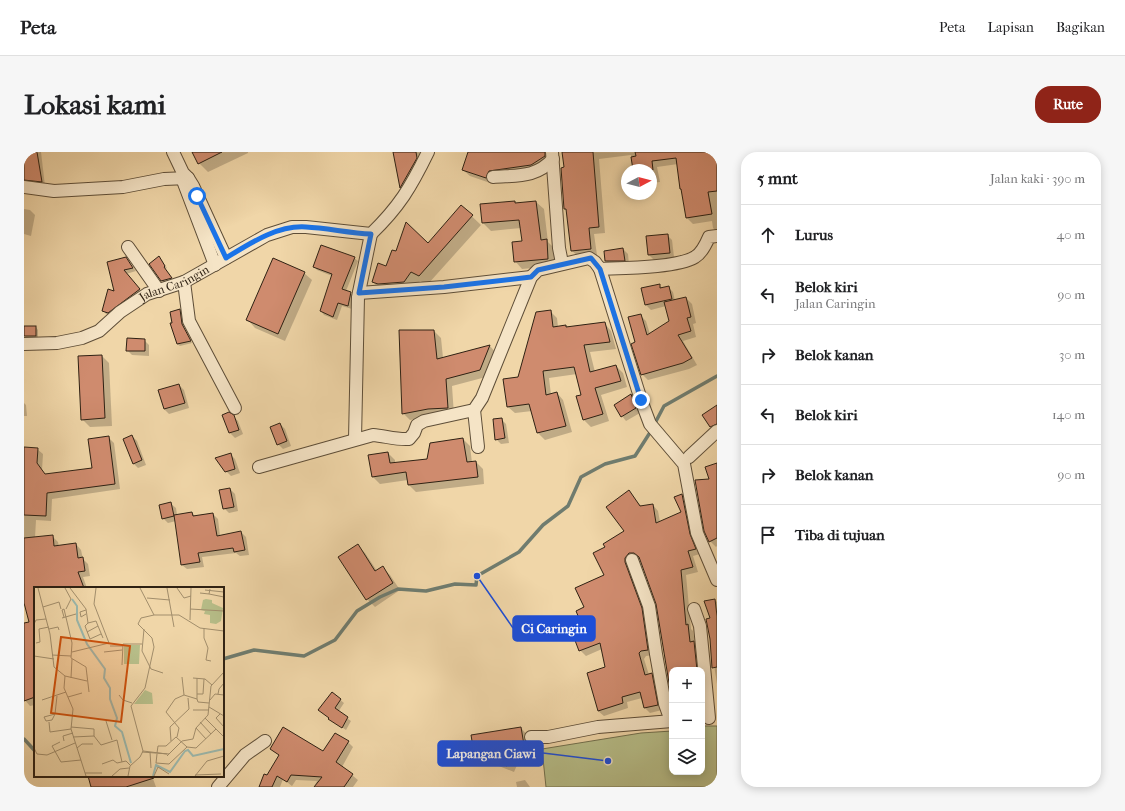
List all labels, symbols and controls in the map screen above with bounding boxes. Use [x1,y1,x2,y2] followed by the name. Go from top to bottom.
[20,17,56,39] text: Peta
[939,19,966,36] text: Peta
[988,19,1034,36] text: Lapisan
[1056,19,1105,36] text: Bagikan
[1035,86,1101,123] button: Rute
[24,88,166,121] text: Lokasi kami
[621,164,657,200] north arrow
[757,168,798,188] text: 5 mnt
[990,171,1085,186] text: Jalan kaki · 390 m
[188,187,206,205] route start
[757,224,779,246] icon: ahead
[795,226,833,244] text: Lurus
[1057,227,1085,242] text: 40 m
[136,262,212,305] street label: Jalan Caringin
[795,278,858,296] text: Belok kiri
[757,284,779,306] icon: left
[1057,287,1085,302] text: 90 m
[795,296,876,311] text: Jalan Caringin
[757,344,779,366] icon: right
[795,346,874,364] text: Belok kanan
[1059,347,1085,362] text: 30 m
[632,391,650,409] route end
[757,404,779,426] icon: left
[795,406,858,424] text: Belok kiri
[1052,407,1085,422] text: 140 m
[757,464,779,486] icon: right
[795,466,874,484] text: Belok kanan
[1057,467,1085,482] text: 90 m
[757,524,779,546] icon: arrive
[795,526,885,544] text: Tiba di tujuan
[34,587,224,777] inset map
[513,616,595,641] callout: Ci Caringin
[521,621,587,637] text: Ci Caringin
[669,667,705,775] map controls
[669,667,705,703] button: +
[669,703,705,739] button: −
[669,739,705,775] button: layers
[438,741,543,766] callout: Lapangan Ciawi
[446,746,536,762] text: Lapangan Ciawi

